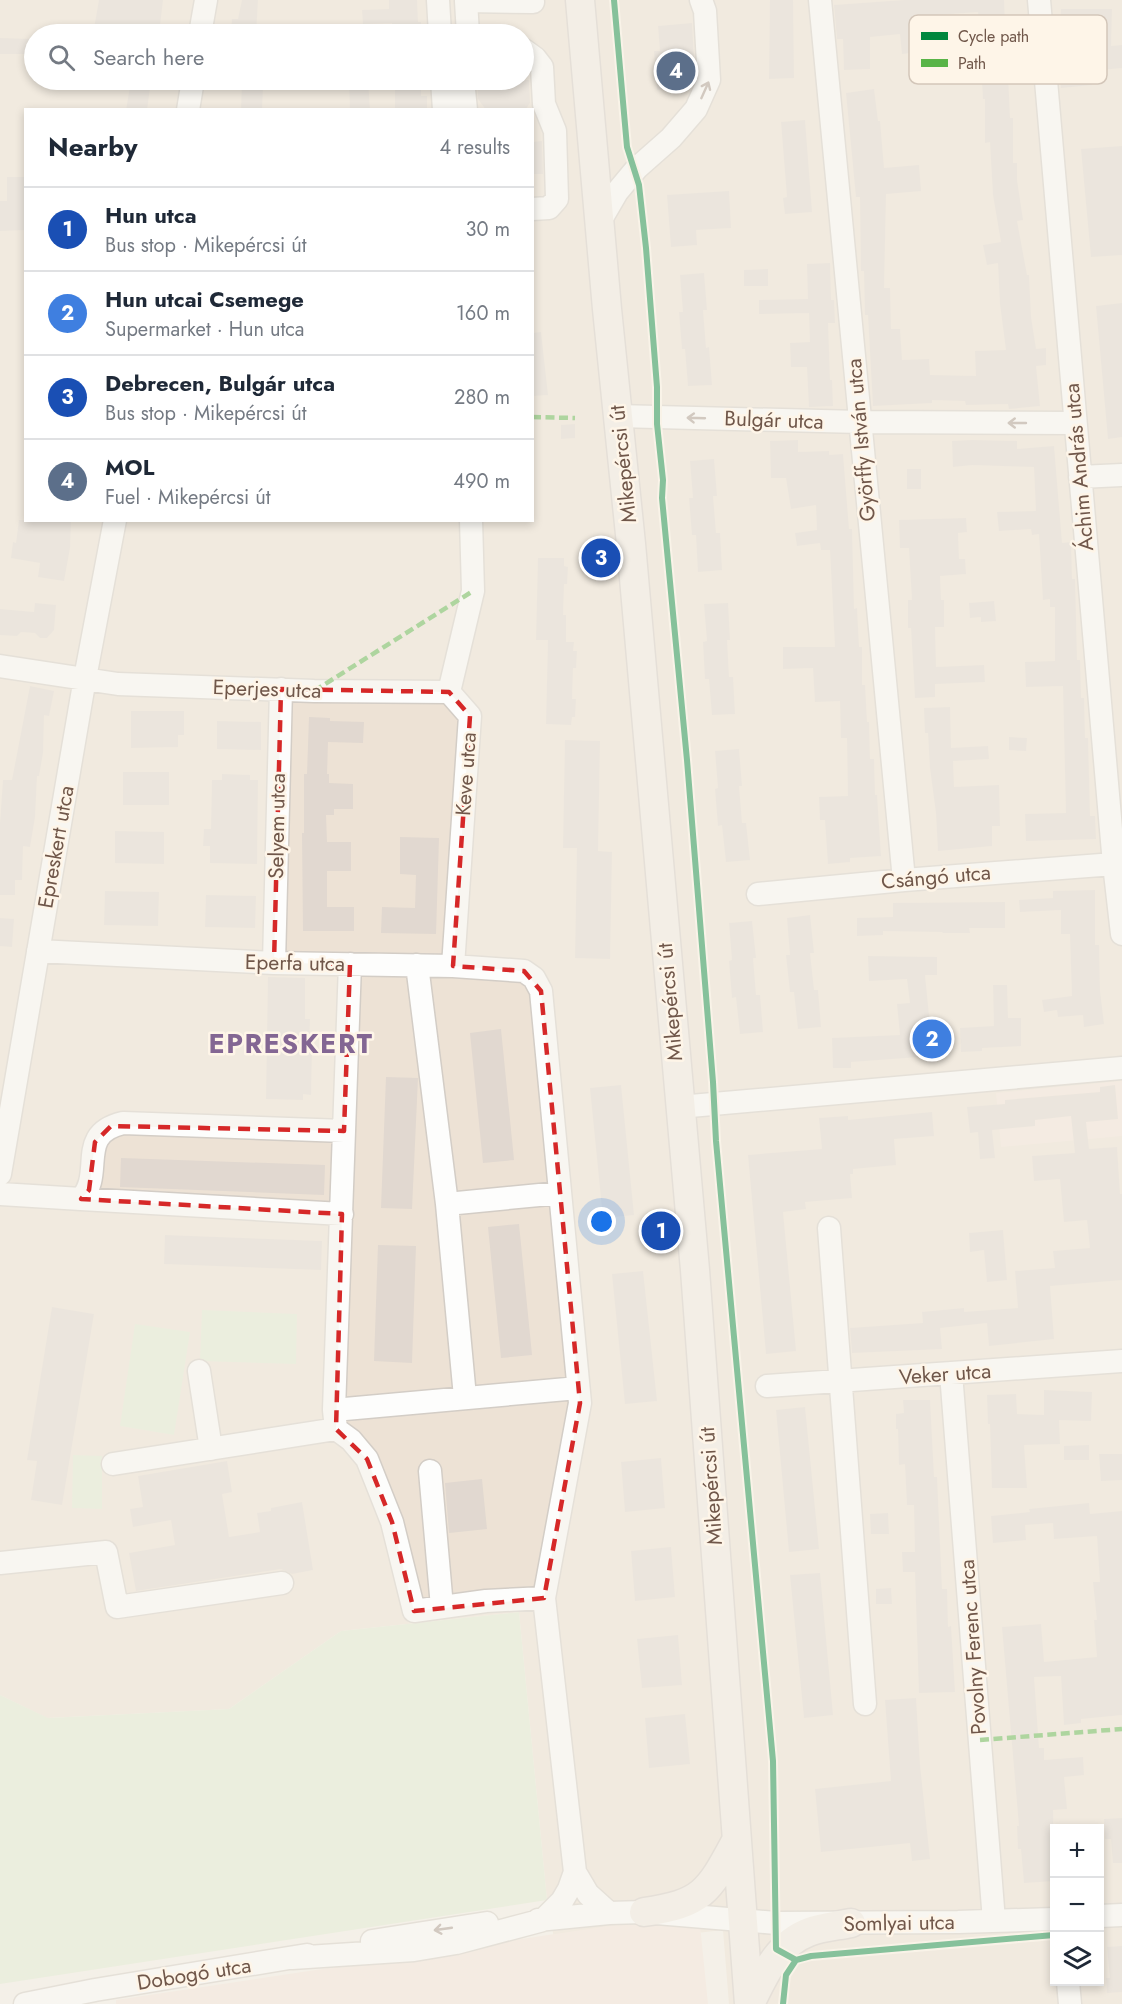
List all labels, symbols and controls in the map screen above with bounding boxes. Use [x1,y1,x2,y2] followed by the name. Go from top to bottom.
[909,15,1107,84] legend
[24,24,534,90] search box
[958,25,1029,48] text: Cycle path
[45,41,78,74] icon: search
[93,41,204,73] text: Search here
[656,48,696,94] pin: 4
[958,52,986,75] text: Path
[699,82,711,100] one-way arrow
[48,128,137,166] text: Nearby
[439,133,510,162] text: 4 results
[105,199,197,231] text: Hun utca
[62,215,73,244] text: 1
[465,215,510,244] text: 30 m
[105,231,306,260] text: Bus stop · Mikepércsi út
[105,283,304,315] text: Hun utcai Csemege
[61,299,74,328] text: 2
[456,299,510,328] text: 160 m
[105,315,304,344] text: Supermarket · Hun utca
[839,357,883,523] street label: Györffy István utca
[105,367,335,399] text: Debrecen, Bulgár utca
[1057,382,1101,552] street label: Áchim András utca
[61,383,74,412] text: 3
[454,383,510,412] text: 280 m
[105,399,306,428] text: Bus stop · Mikepércsi út
[724,403,824,437] street label: Bulgár utca
[602,404,644,524] street label: Mikepércsi út
[686,412,706,423] one-way arrow
[1007,417,1027,429] one-way arrow
[105,451,154,483] text: MOL
[61,467,74,496] text: 4
[453,467,510,496] text: 490 m
[105,483,271,512] text: Fuel · Mikepércsi út
[582,536,620,580] pin: 3
[212,672,322,706] street label: Eperjes utca
[448,731,484,817] street label: Keve utca
[261,773,293,879] street label: Selyem utca
[30,783,82,911] street label: Epreskert utca
[880,857,992,897] street label: Csángó utca
[650,942,690,1062] street label: Mikepércsi út
[245,947,345,979] street label: Eperfa utca
[912,1016,952,1062] pin: 2
[209,1024,374,1063] district label: EPRESKERT
[587,1207,616,1236] your location
[642,1208,680,1254] pin: 1
[898,1356,992,1392] street label: Veker utca
[692,1426,730,1546] street label: Mikepércsi út
[952,1558,994,1736] street label: Povolny Ferenc utca
[1050,1824,1104,1986] map controls
[1050,1824,1104,1878] button: +
[1050,1878,1104,1932] button: −
[843,1907,955,1939] street label: Somlyai utca
[433,1923,453,1934] one-way arrow
[1050,1932,1104,1986] button: layers
[135,1950,253,1998] street label: Dobogó utca

